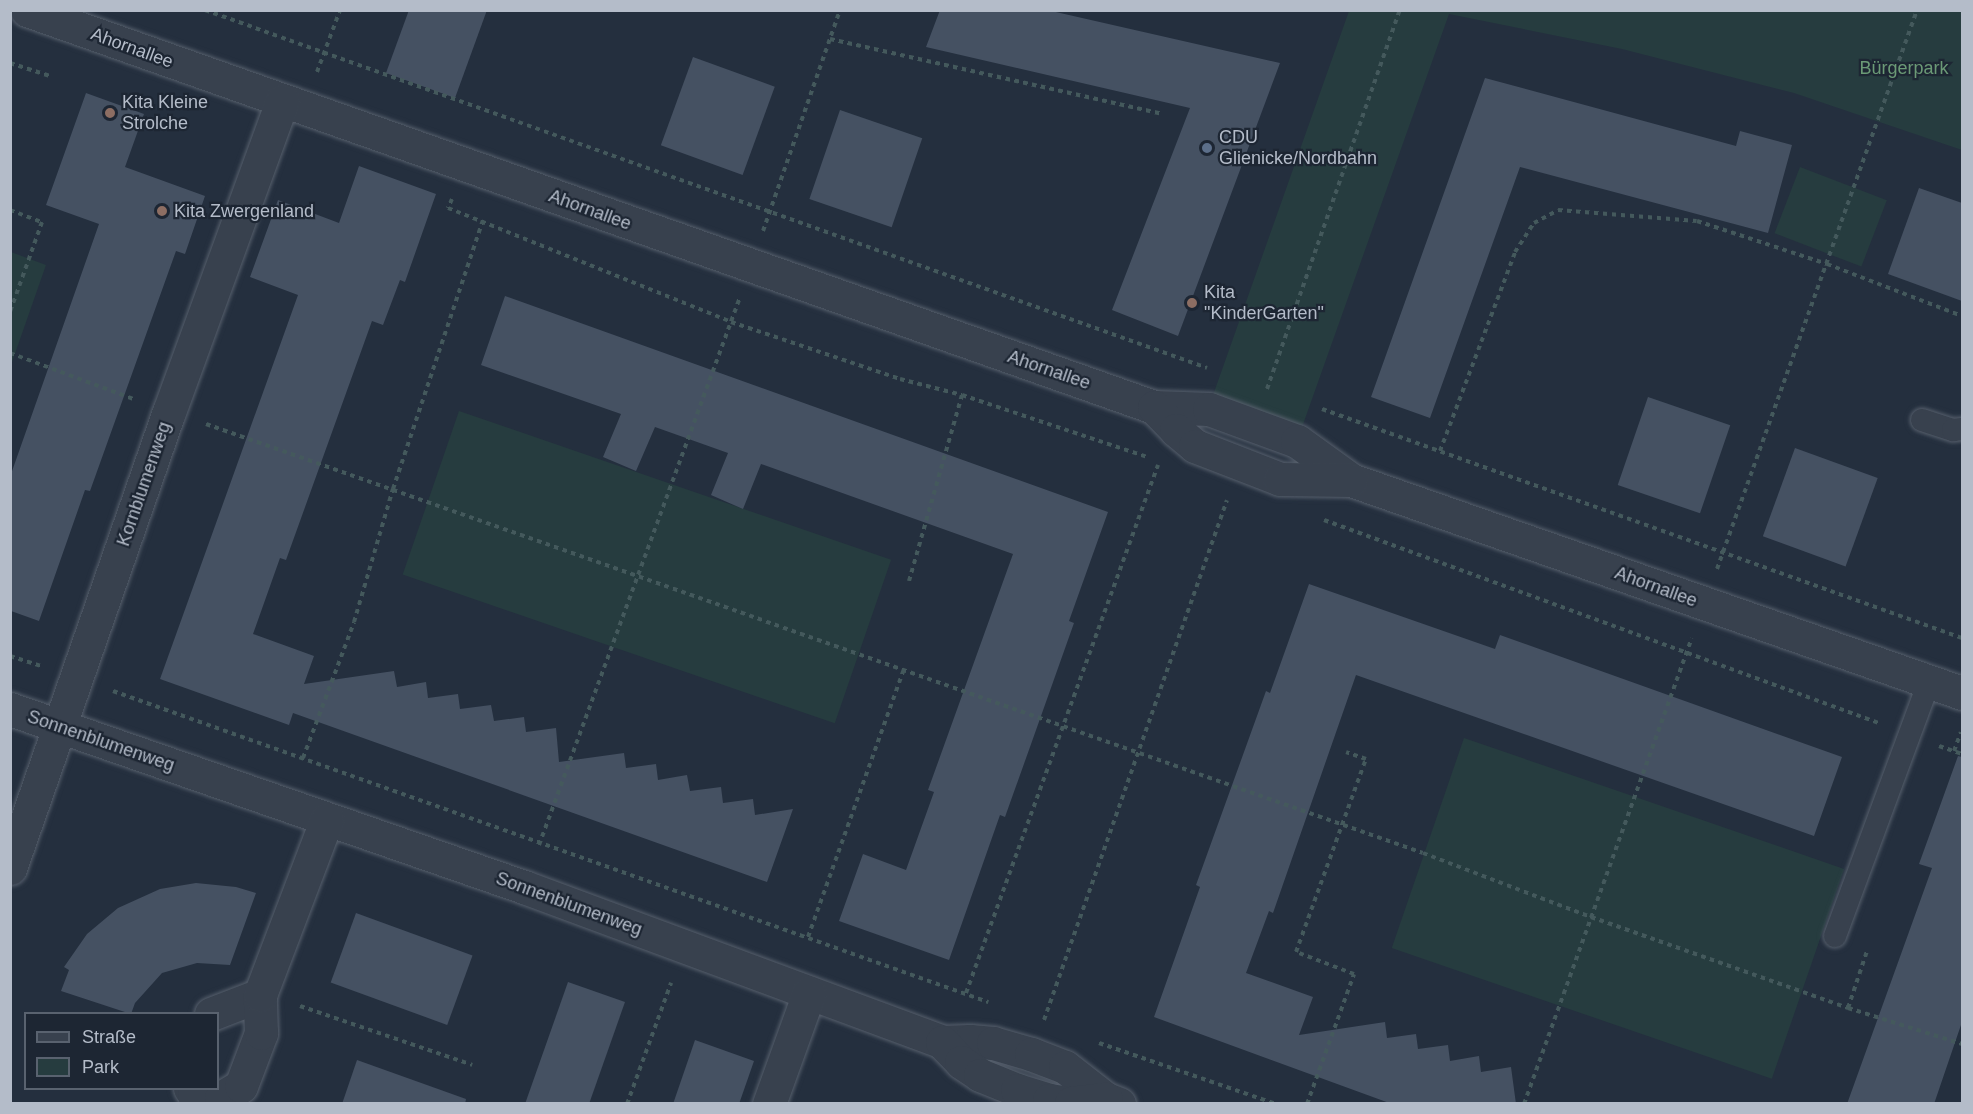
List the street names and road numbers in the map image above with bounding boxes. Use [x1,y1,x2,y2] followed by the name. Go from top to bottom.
[88,23,176,73] street label: Ahornallee
[546,185,634,235] street label: Ahornallee
[1005,346,1093,394] street label: Ahornallee
[113,419,175,549] street label: Kornblumenweg
[1612,562,1700,612] street label: Ahornallee
[25,706,177,776] street label: Sonnenblumenweg
[493,867,645,941] street label: Sonnenblumenweg

